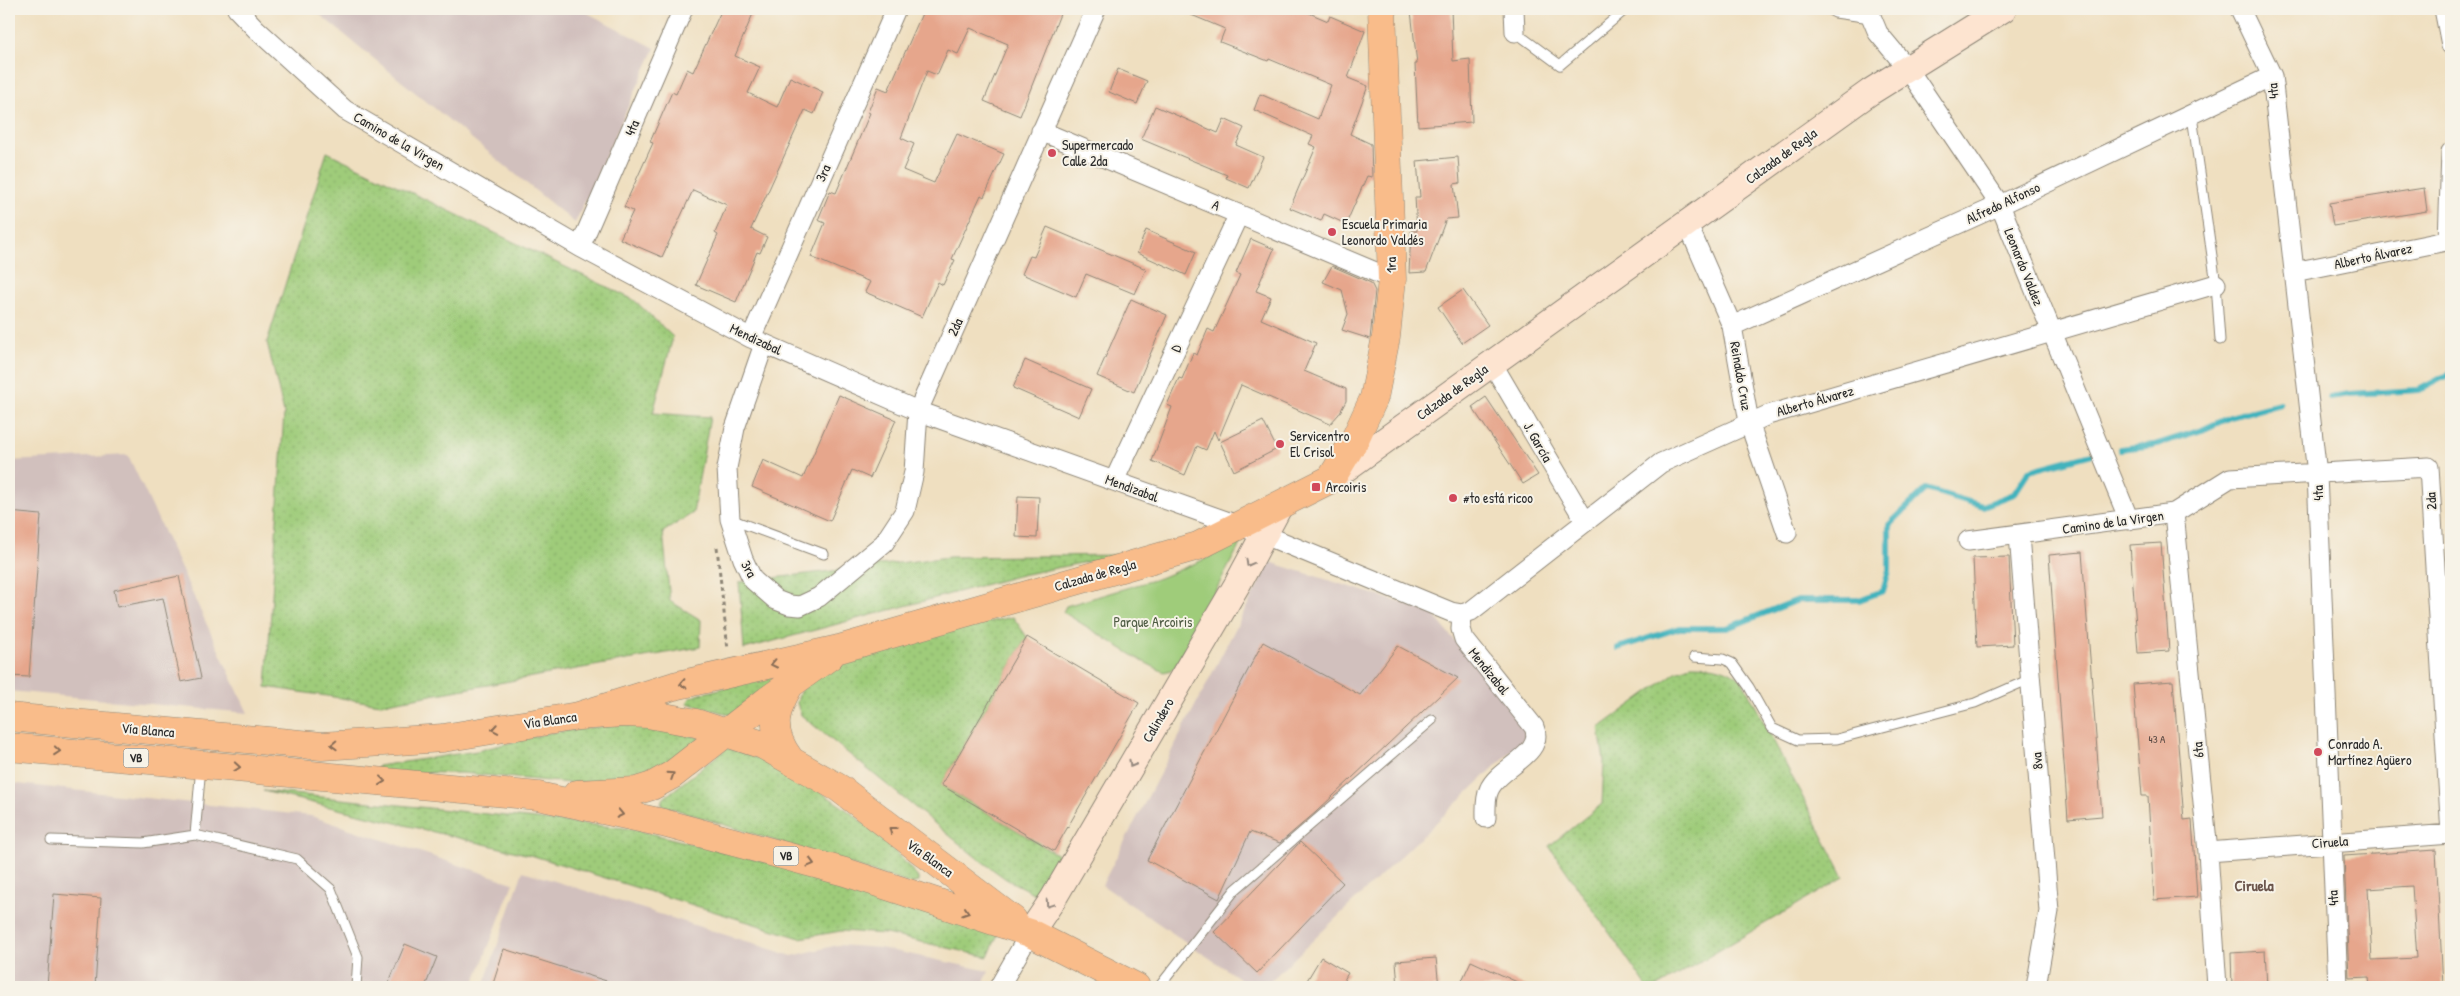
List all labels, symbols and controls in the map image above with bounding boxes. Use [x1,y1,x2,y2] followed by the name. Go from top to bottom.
[2262,82,2283,100] street label: 4ta
[350,107,448,175] street label: Camino de la Virgen
[620,116,644,139] street label: 4ta
[1741,123,1821,189] street label: Calzada de Regla
[1062,135,1134,170] place label: Supermercado Calle 2da
[1046,147,1058,159] marker: Supermercado Calle 2da
[810,161,835,184] street label: 3ra
[1963,177,2043,228] street label: Alfredo Alfonso
[1209,194,1223,215] street label: A
[1342,214,1427,249] place label: Escuela Primaria Leonordo Valdés
[2000,225,2049,308] street label: Leonardo Valdez
[1326,226,1338,238] marker: Escuela Primaria Leonordo Valdés
[2332,238,2414,273] street label: Alberto Álvarez
[1381,256,1400,273] street label: 1ra
[942,314,967,339] street label: 2da
[727,318,786,359] street label: Mendizabal
[1166,340,1186,355] street label: D
[1726,340,1757,412] street label: Reinaldo Cruz
[1412,359,1492,425] street label: Calzada de Regla
[1774,380,1856,421] street label: Alberto Álvarez
[1519,418,1558,466] street label: J. García
[1290,426,1350,461] place label: Servicentro El Crisol
[1274,438,1286,450] marker: Servicentro El Crisol
[1103,469,1162,506] street label: Mendizabal
[1326,477,1366,496] place label: Arcoiris
[1310,481,1322,493] marker: Arcoiris
[2308,484,2327,501] street label: 4ta
[1463,488,1533,507] place label: #to está ricoo
[2420,491,2441,510] street label: 2da
[1447,492,1459,504] marker: #to está ricoo
[2061,505,2165,539] street label: Camino de la Virgen
[1052,554,1139,596] street label: Calzada de Regla
[737,557,762,581] street label: 3ra
[1245,558,1255,567] one-way arrow
[1114,612,1192,632] park label: Parque Arcoiris
[1465,643,1514,698] street label: Mendizabal
[770,658,779,668] one-way arrow
[678,678,687,689] one-way arrow
[1137,694,1178,745] street label: Calindero
[522,706,578,733] street label: Vía Blanca
[121,718,176,741] street label: Vía Blanca
[491,723,500,733] one-way arrow
[2149,732,2166,746] house number: 43 A
[2328,734,2412,770] place label: Conrado A. Martínez Agüero
[329,740,337,751] one-way arrow
[2187,741,2208,759] street label: 6ta
[54,745,62,756] one-way arrow
[2312,746,2324,758] marker: Conrado A. Martínez Agüero
[124,748,148,768] road number: VB
[2026,751,2047,770] street label: 8va
[1128,759,1138,768] one-way arrow
[233,761,241,772] one-way arrow
[665,772,674,781] one-way arrow
[378,775,386,786] one-way arrow
[616,808,625,819] one-way arrow
[889,828,898,836] one-way arrow
[2311,831,2349,852] street label: Ciruela
[903,834,958,881] street label: Vía Blanca
[774,846,798,866] road number: VB
[807,857,815,867] one-way arrow
[2234,875,2274,896] district label: Ciruela
[2323,889,2342,906] street label: 4ta
[1046,898,1055,908] one-way arrow
[962,906,970,916] one-way arrow

